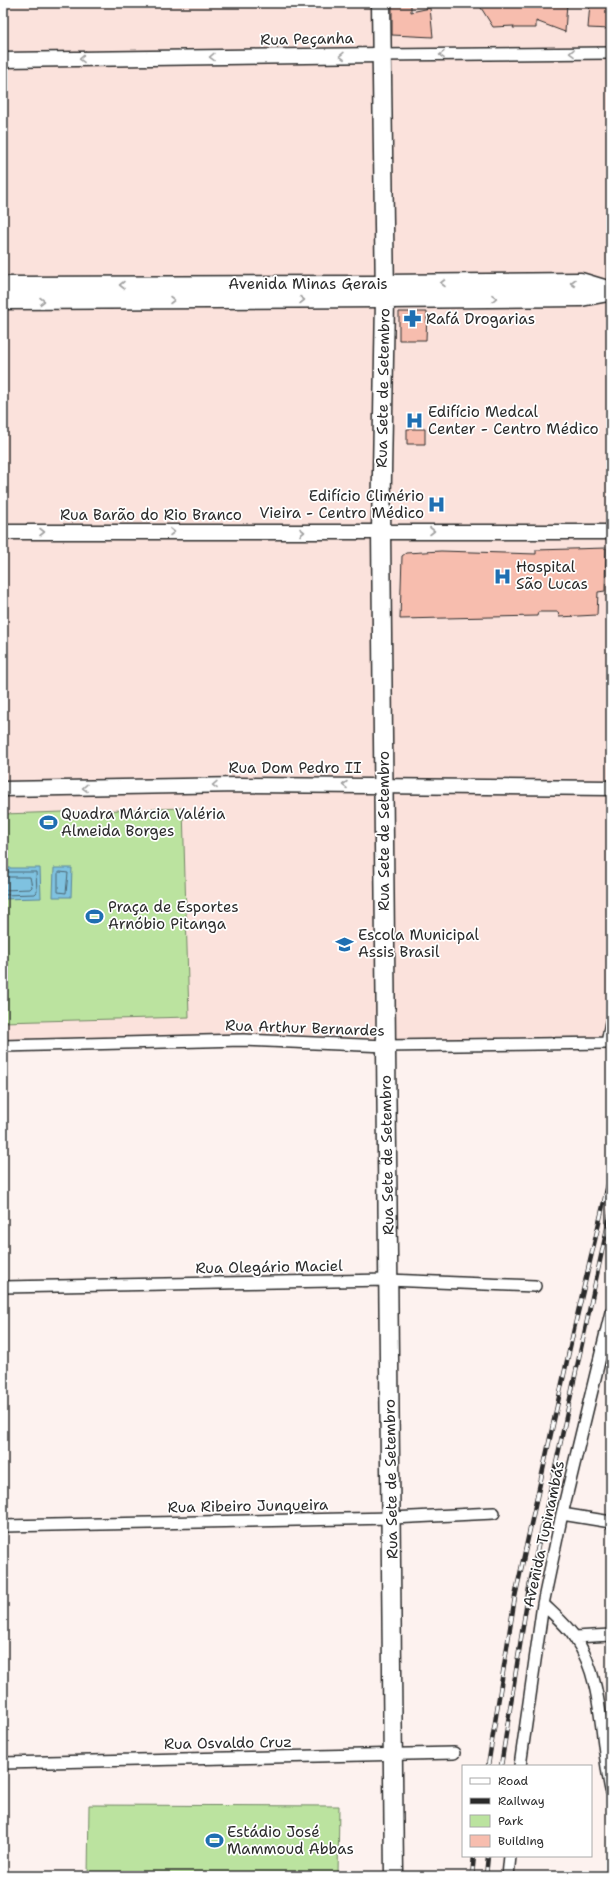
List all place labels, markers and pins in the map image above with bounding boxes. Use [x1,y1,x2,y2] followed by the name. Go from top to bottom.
[403,309,423,329] pharmacy icon: Rafá Drogarias
[426,309,535,329] place label: Rafá Drogarias
[428,402,599,439] place label: Edifício Medcal Center - Centro Médico
[405,411,425,431] hospital icon: Edifício Medcal Center - Centro Médico
[259,486,424,523] place label: Edifício Climério Vieira - Centro Médico
[427,495,447,515] hospital icon: Edifício Climério Vieira - Centro Médico
[516,557,588,594] place label: Hospital São Lucas
[493,566,513,586] hospital icon: Hospital São Lucas
[61,804,226,841] place label: Quadra Márcia Valéria Almeida Borges
[38,813,58,833] sports icon: Quadra Márcia Valéria Almeida Borges
[108,897,239,934] place label: Praça de Esportes Arnóbio Pitanga
[85,906,105,926] sports icon: Praça de Esportes Arnóbio Pitanga
[358,925,479,962] place label: Escola Municipal Assis Brasil
[335,934,355,954] school or university icon: Escola Municipal Assis Brasil
[227,1822,354,1859] place label: Estádio José Mammoud Abbas
[204,1831,224,1851] sports icon: Estádio José Mammoud Abbas

